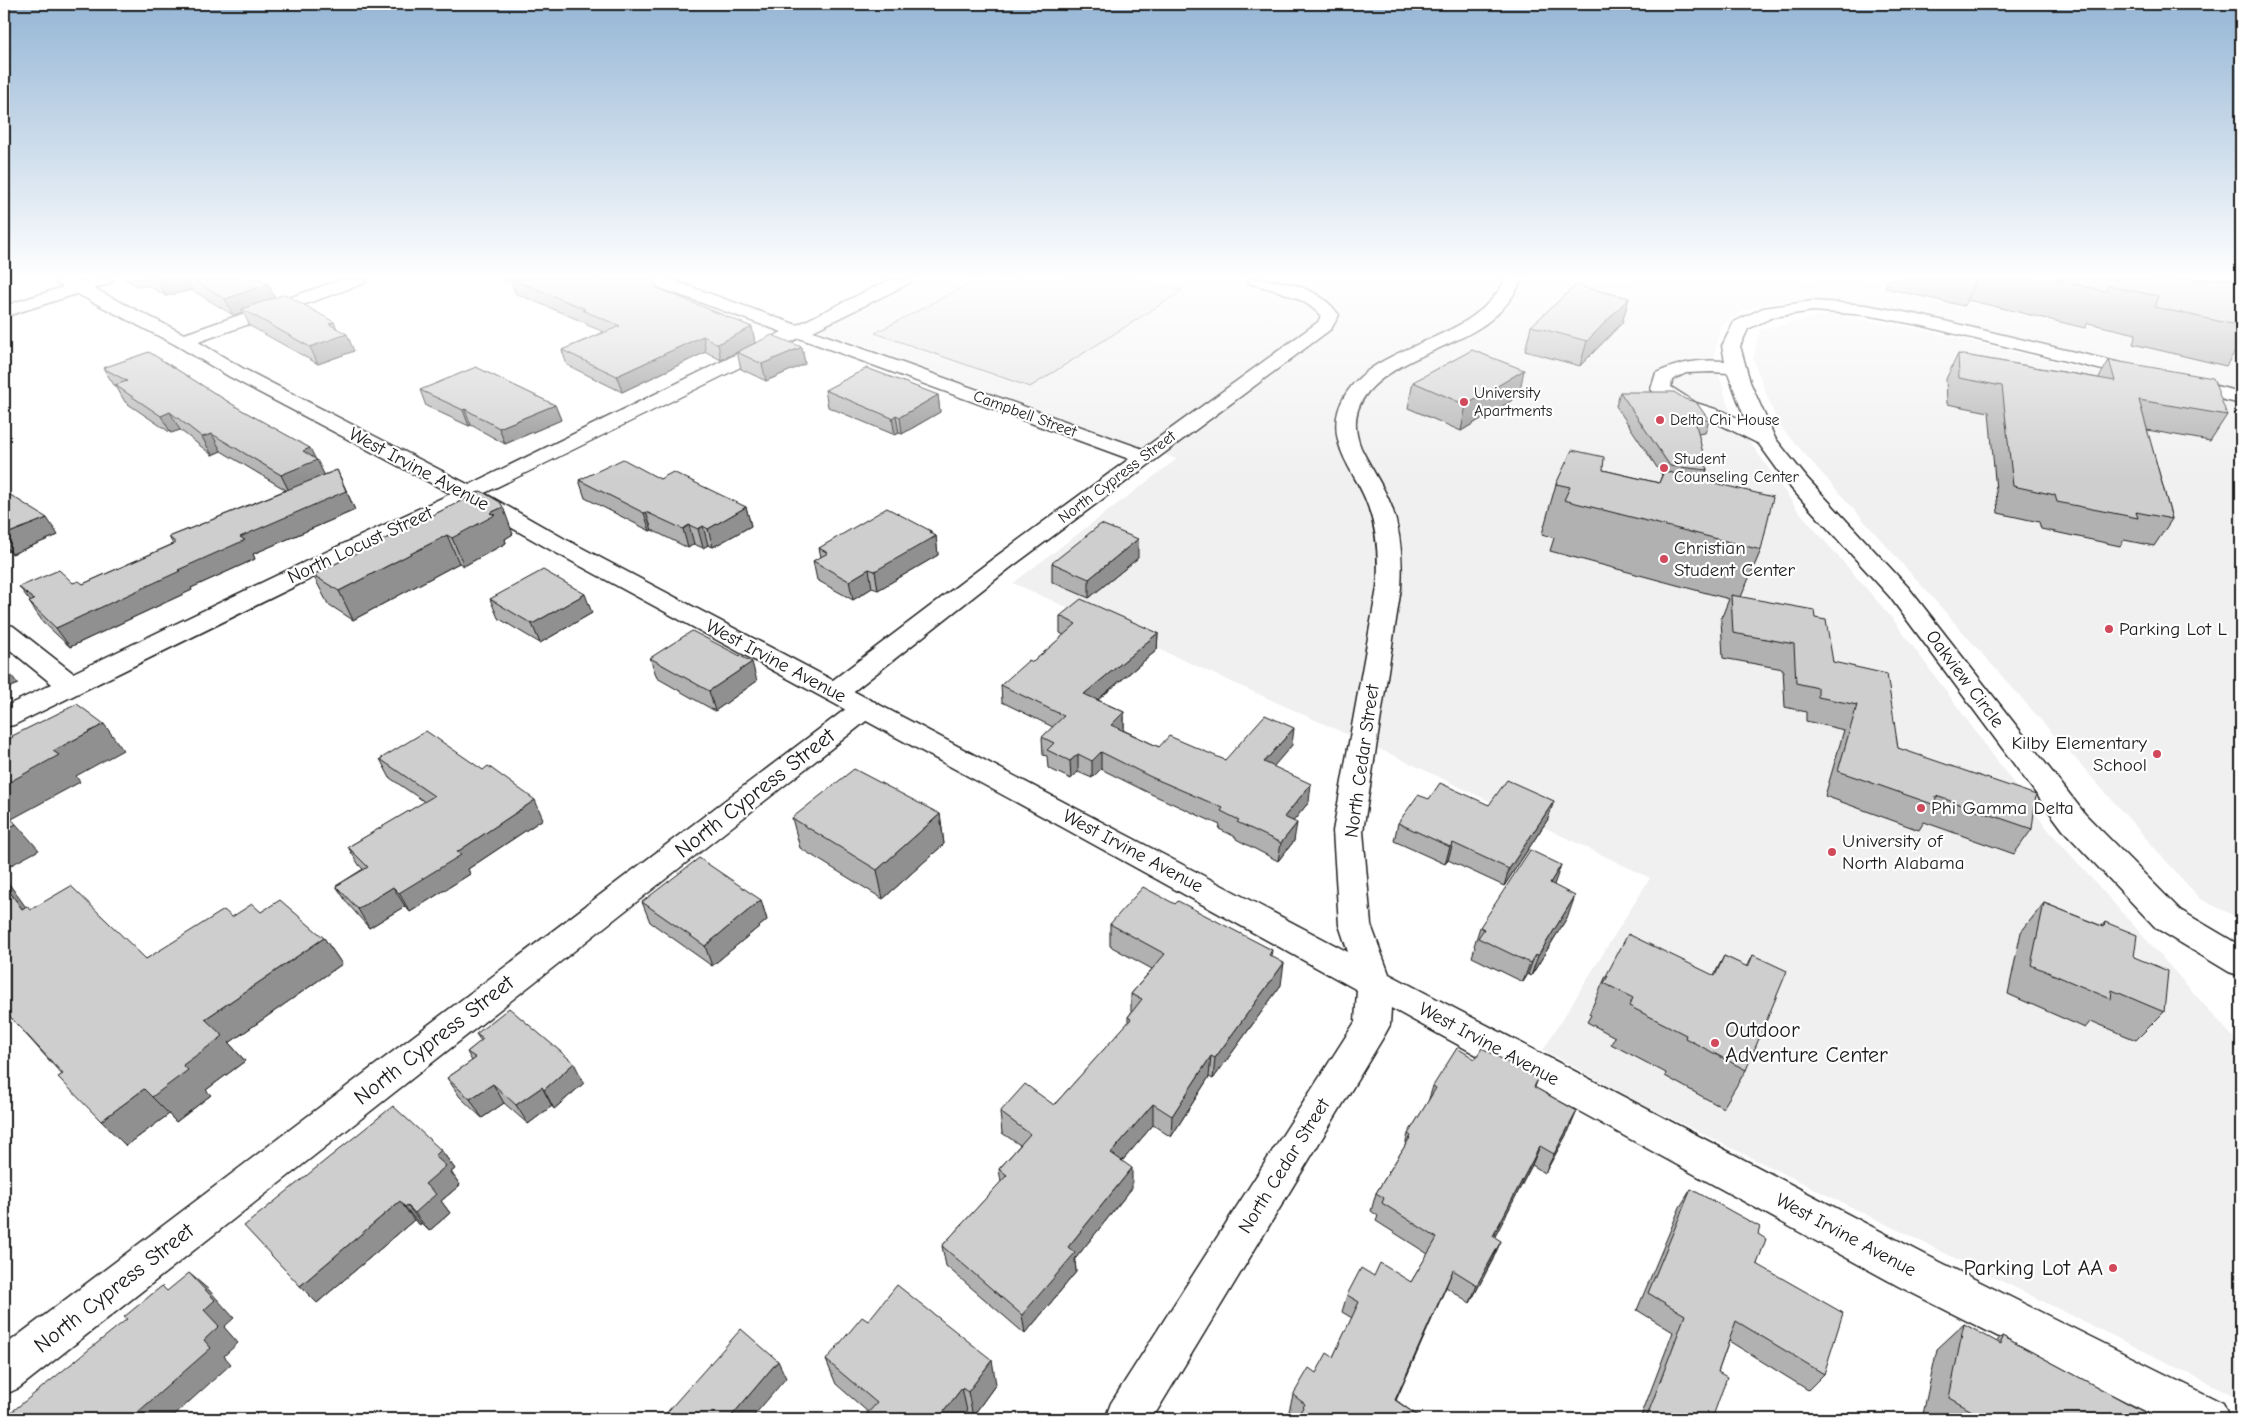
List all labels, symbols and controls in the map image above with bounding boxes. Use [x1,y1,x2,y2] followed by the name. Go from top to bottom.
[1474,384,1553,420] place label: University Apartments
[971,387,1080,441] street label: Campbell Street
[1458,396,1470,408] marker: University Apartments
[1670,411,1780,429] place label: Delta Chi House
[1654,414,1666,426] marker: Delta Chi House
[345,423,493,515] street label: West Irvine Avenue
[1055,427,1179,527] street label: North Cypress Street
[1674,450,1800,486] place label: Student Counseling Center
[1658,462,1670,474] marker: Student Counseling Center
[284,502,436,588] street label: North Locust Street
[1674,537,1796,581] place label: Christian Student Center
[1658,553,1670,565] marker: Christian Student Center
[702,615,850,707] street label: West Irvine Avenue
[2119,618,2227,640] place label: Parking Lot L
[2103,623,2115,635] marker: Parking Lot L
[1921,626,2009,732] street label: Oakview Circle
[1340,682,1384,839] street label: North Cedar Street
[670,722,841,863] street label: North Cypress Street
[2011,732,2148,776] place label: Kilby Elementary School
[2151,748,2163,760] marker: Kilby Elementary School
[1931,797,2074,819] place label: Phi Gamma Delta
[1915,802,1927,814] marker: Phi Gamma Delta
[1059,805,1207,897] street label: West Irvine Avenue
[1842,830,1965,874] place label: University of North Alabama
[1826,846,1838,858] marker: University of North Alabama
[349,969,520,1110] street label: North Cypress Street
[1415,998,1563,1090] street label: West Irvine Avenue
[1725,1017,1888,1068] place label: Outdoor Adventure Center
[1709,1037,1721,1049] marker: Outdoor Adventure Center
[1234,1094,1335,1237] street label: North Cedar Street
[1772,1189,1920,1281] street label: West Irvine Avenue
[29,1217,200,1358] street label: North Cypress Street
[1963,1255,2103,1281] place label: Parking Lot AA
[2107,1262,2119,1274] marker: Parking Lot AA

